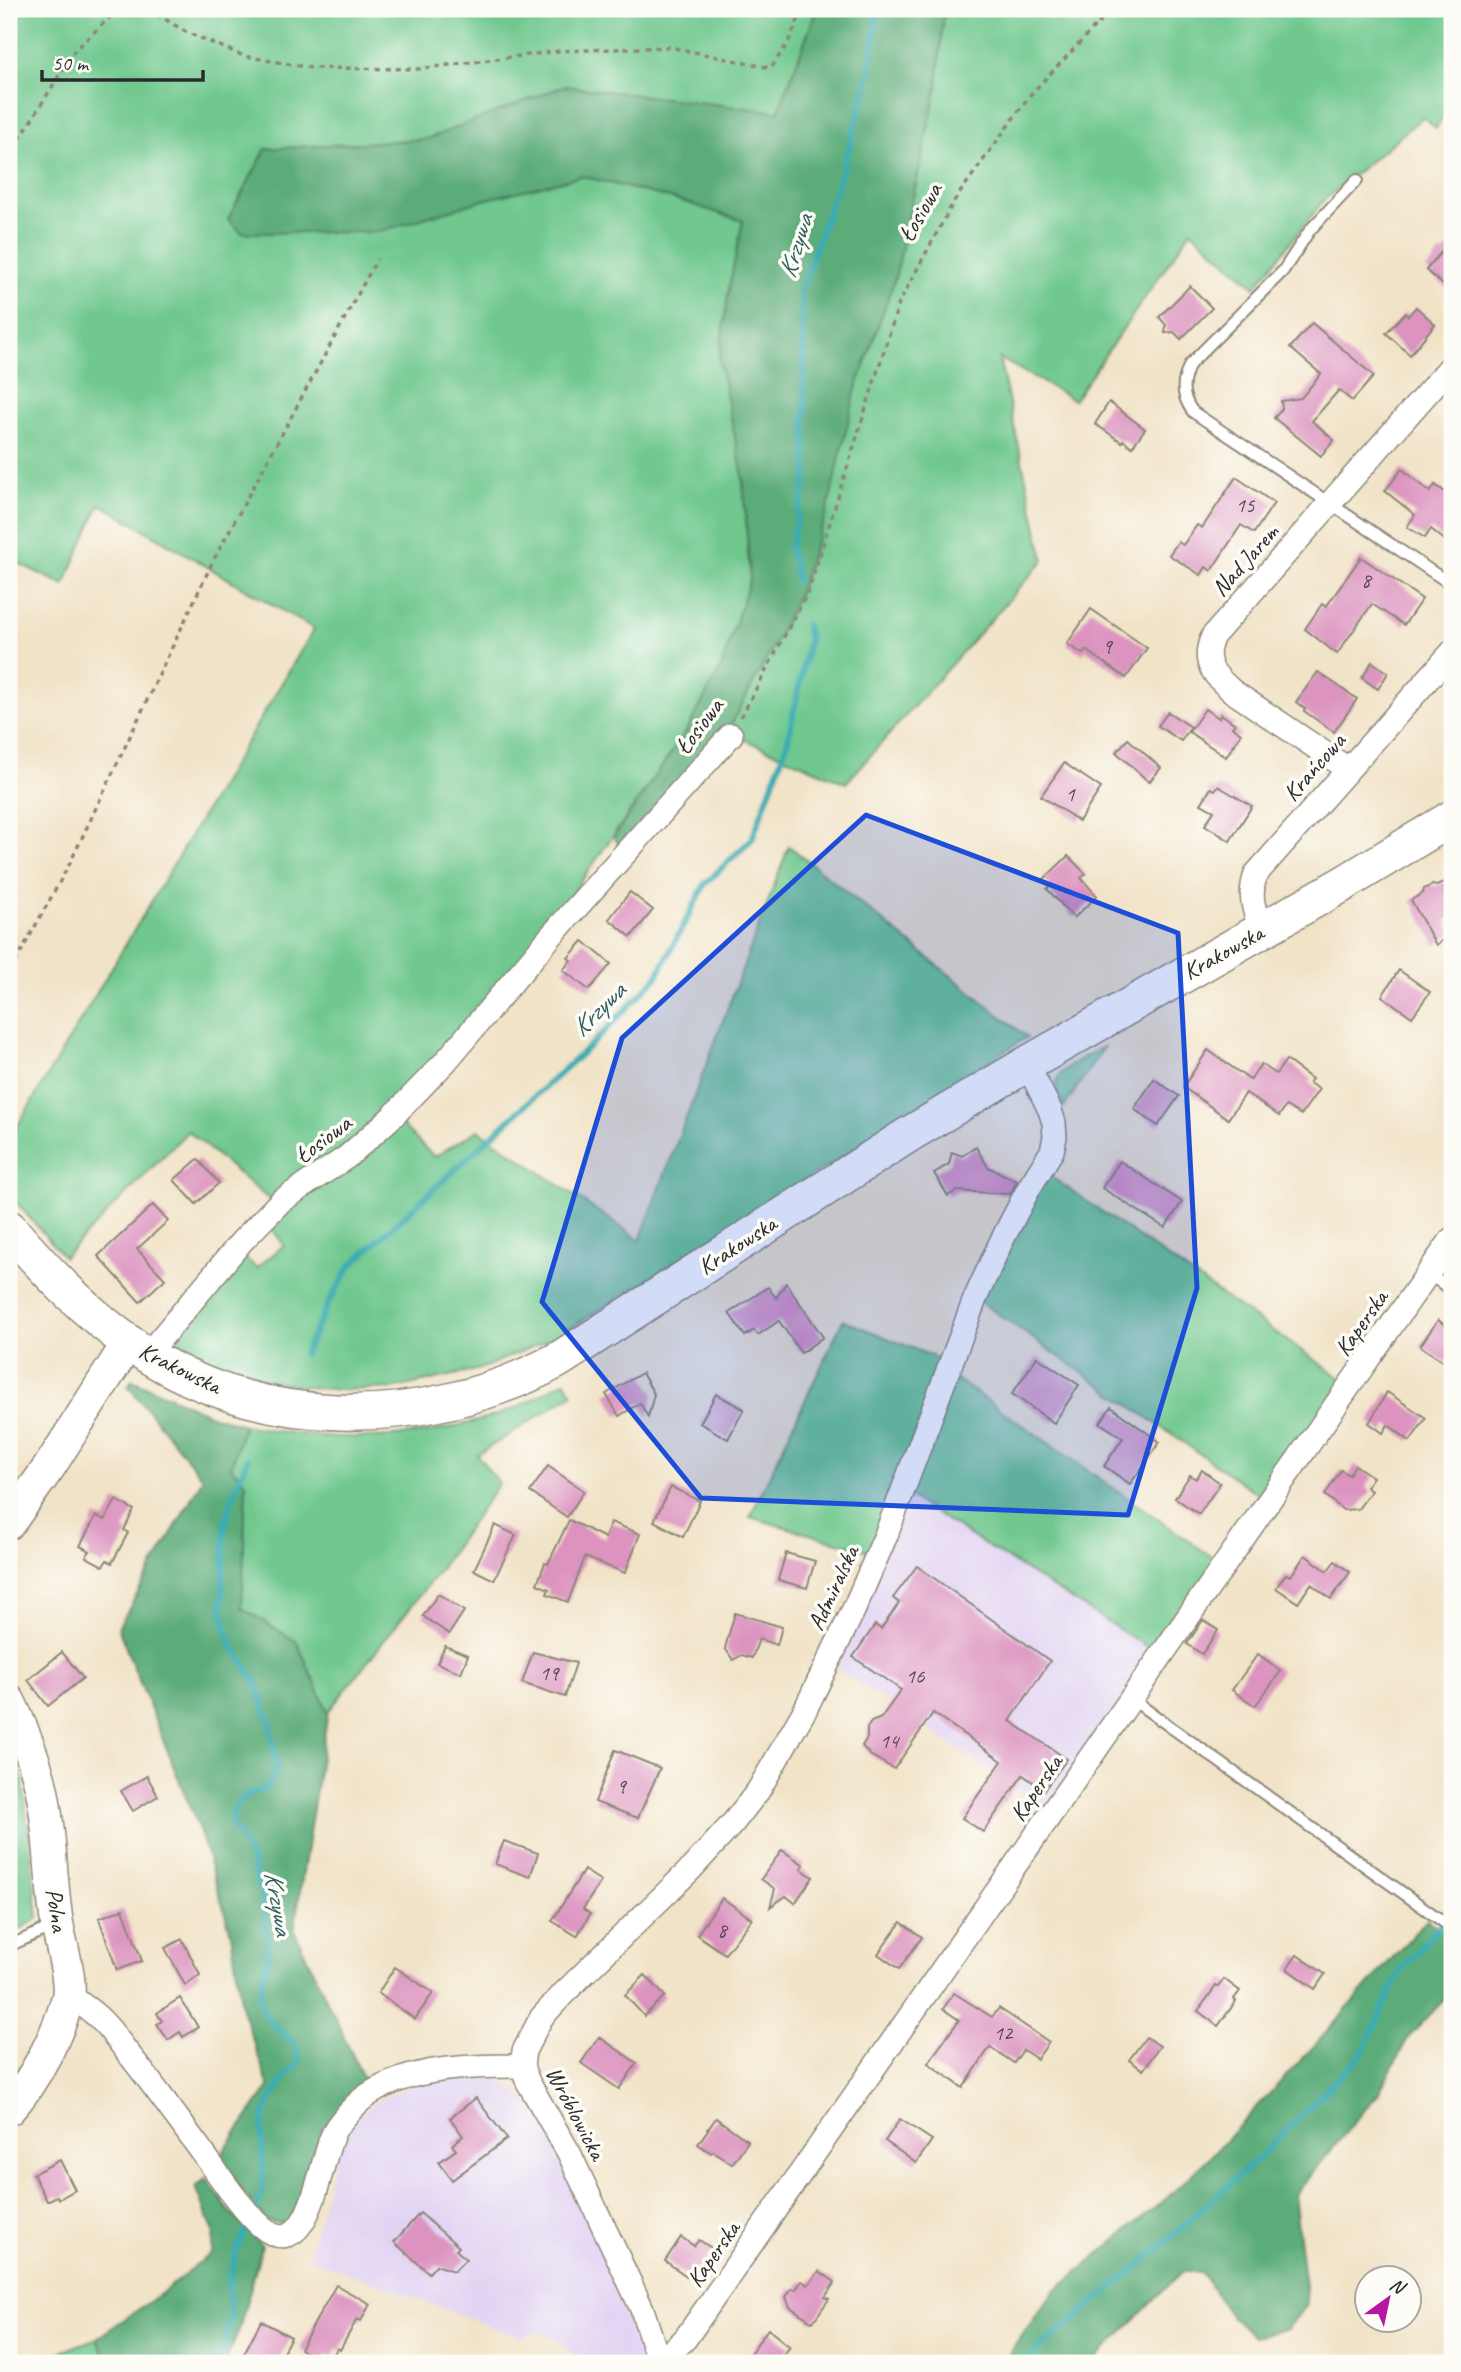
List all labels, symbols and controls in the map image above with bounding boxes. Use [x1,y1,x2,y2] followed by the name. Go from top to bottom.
[42,38,203,82] scale bar
[52,50,90,76] text: 50 m
[891,176,949,247] street label: Łosiowa
[770,208,821,282] water label: Krzywa
[1236,492,1256,518] house number: 15
[1205,517,1286,602] street label: Nad Jarem
[1361,567,1373,593] house number: 8
[1102,633,1113,659] house number: 9
[668,691,731,760] street label: Łosiowa
[1276,726,1353,807] street label: Krańcowa
[1065,781,1076,807] house number: 1
[1178,917,1270,986] street label: Krakowska
[564,973,635,1044] water label: Krzywa
[289,1107,358,1170] street label: Łosiowa
[692,1207,784,1281] street label: Krakowska
[1328,1282,1396,1362] street label: Kaperska
[134,1335,228,1402] street label: Krakowska
[800,1539,866,1635] street label: Admiralska
[540,1660,560,1686] house number: 19
[906,1663,925,1689] house number: 16
[880,1728,901,1754] house number: 14
[1003,1747,1070,1827] street label: Kaperska
[616,1773,627,1799] house number: 9
[257,1869,301,1940] water label: Krzywa
[39,1886,75,1935] street label: Polna
[717,1917,729,1943] house number: 8
[994,2020,1014,2046] house number: 12
[539,2061,614,2167] street label: Wróblowicka
[680,2213,748,2293] street label: Kaperska
[1352,2264,1422,2334] north arrow
[1385,2272,1411,2301] text: N

